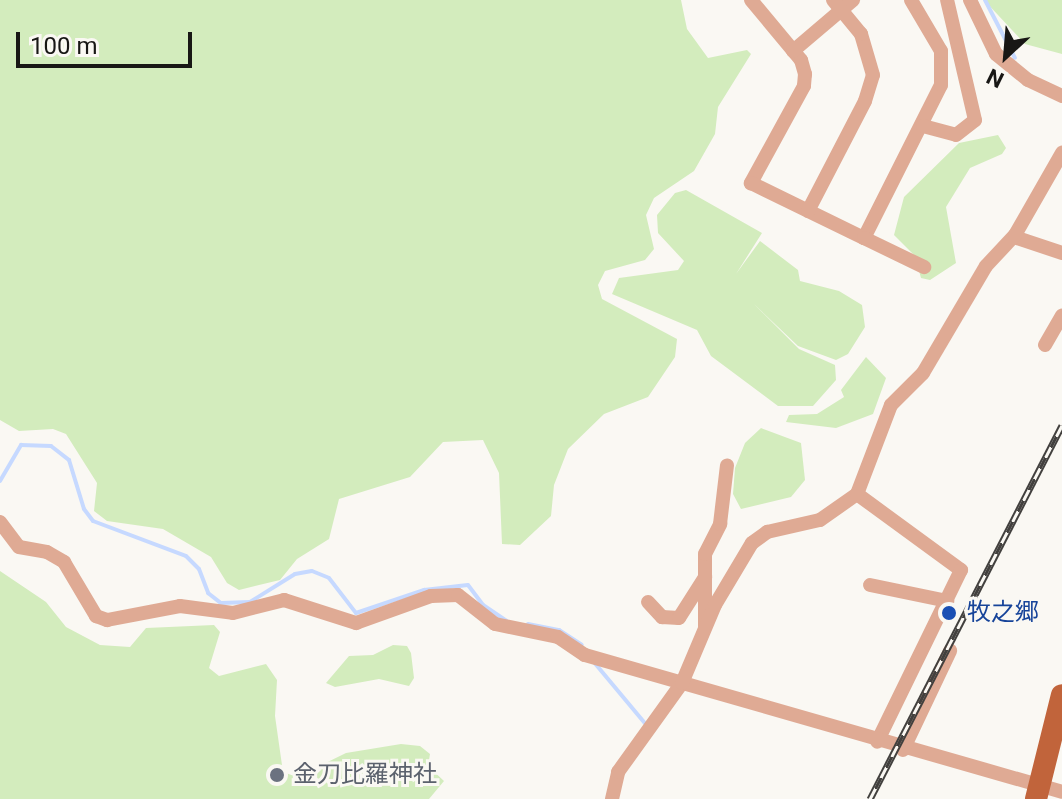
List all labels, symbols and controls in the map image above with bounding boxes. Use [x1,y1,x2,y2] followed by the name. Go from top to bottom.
[20,16,196,66] scale bar
[966,16,1046,96] north arrow
[30,32,97,60] text: 100 m
[983,63,1008,93] text: N
[967,599,1039,627] place label: 牧之郷
[938,602,960,624] marker: 牧之郷
[293,761,437,789] place label: 金刀比羅神社
[268,766,286,784] marker: 金刀比羅神社

